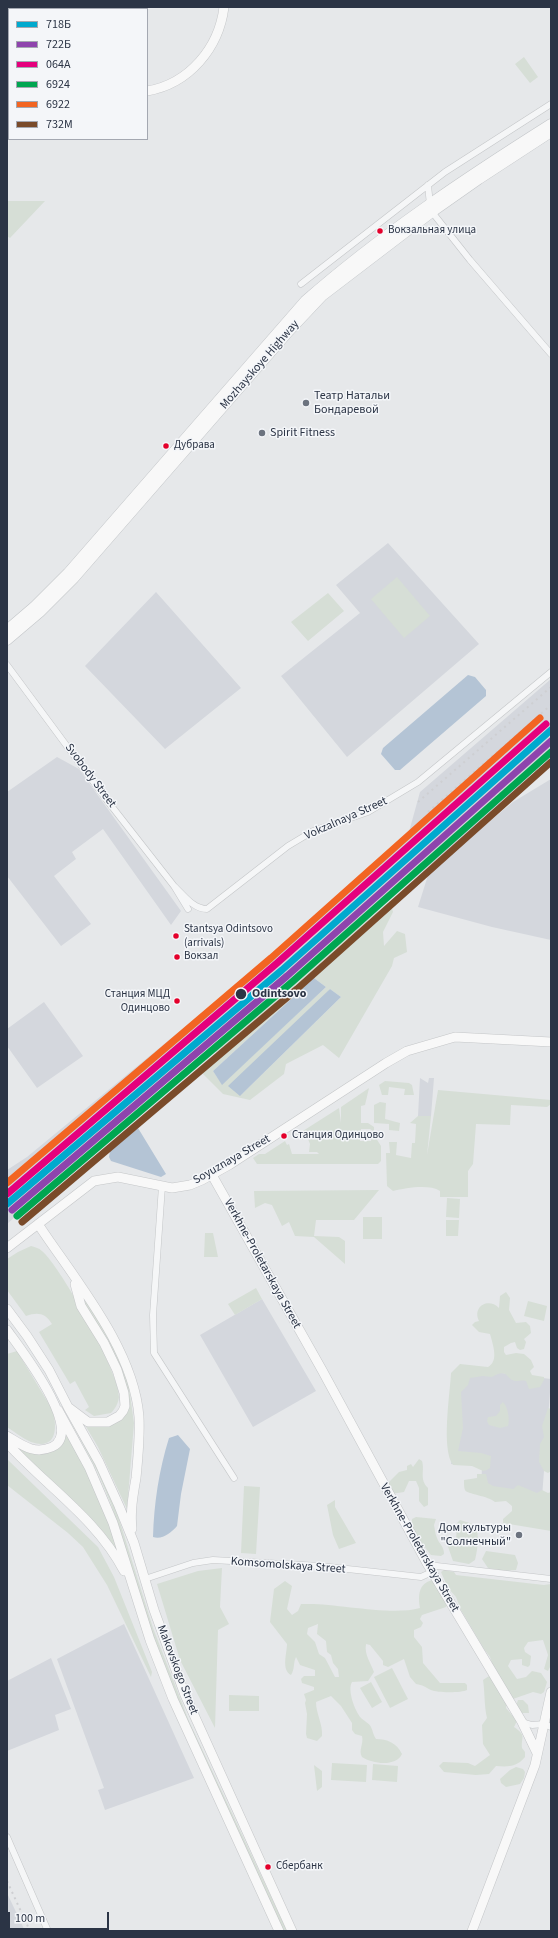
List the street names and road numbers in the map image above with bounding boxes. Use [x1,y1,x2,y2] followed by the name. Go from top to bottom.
[217,318,303,412] street label: Mozhayskoye Highway
[61,741,119,811] street label: Svobody Street
[303,794,389,844] street label: Vokzalnaya Street
[191,1132,273,1188] street label: Soyuznaya Street
[220,1197,304,1331] street label: Verkhne-Proletarskaya Street
[376,1481,462,1615] street label: Verkhne-Proletarskaya Street
[230,1555,346,1577] street label: Komsomolskaya Street
[153,1623,201,1717] street label: Makovskogo Street

